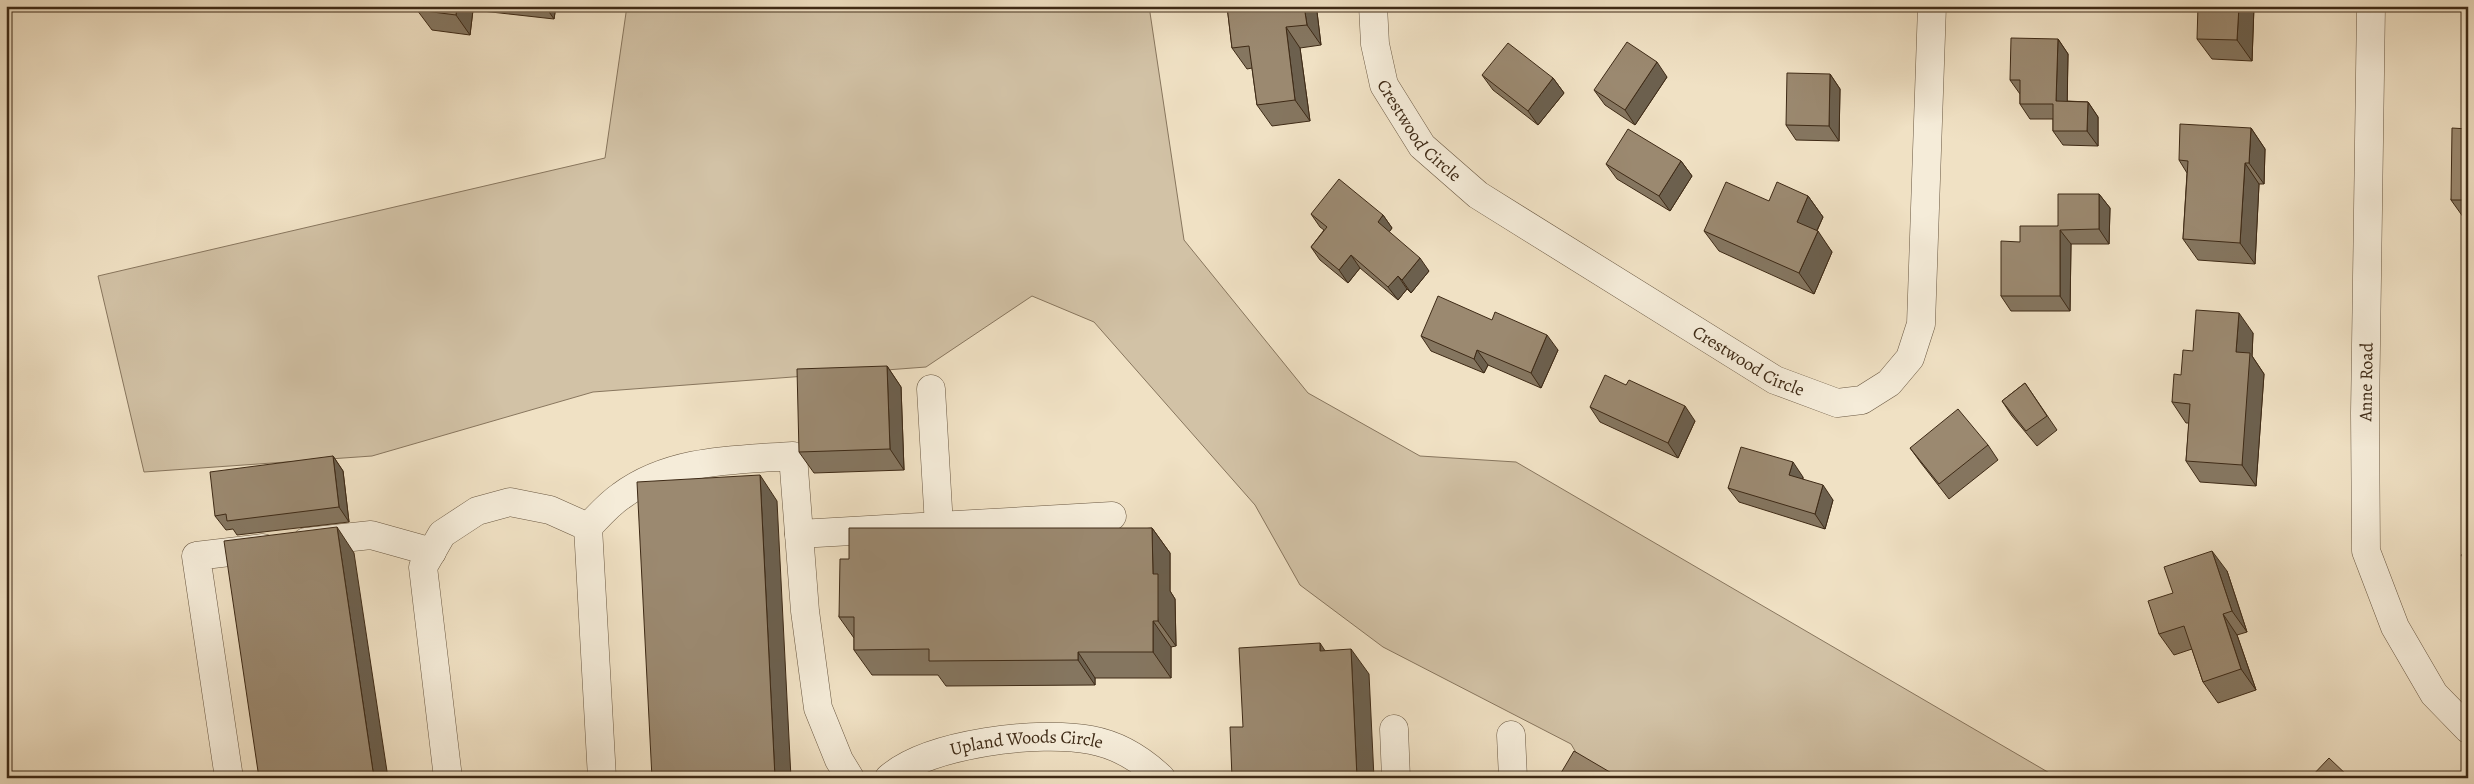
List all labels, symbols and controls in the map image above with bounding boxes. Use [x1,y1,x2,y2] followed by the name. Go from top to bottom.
[1371,75,1467,187] street label: Crestwood Circle
[1688,320,1808,402] street label: Crestwood Circle
[2353,342,2379,423] street label: Anne Road
[947,725,1106,761] street label: Upland Woods Circle

